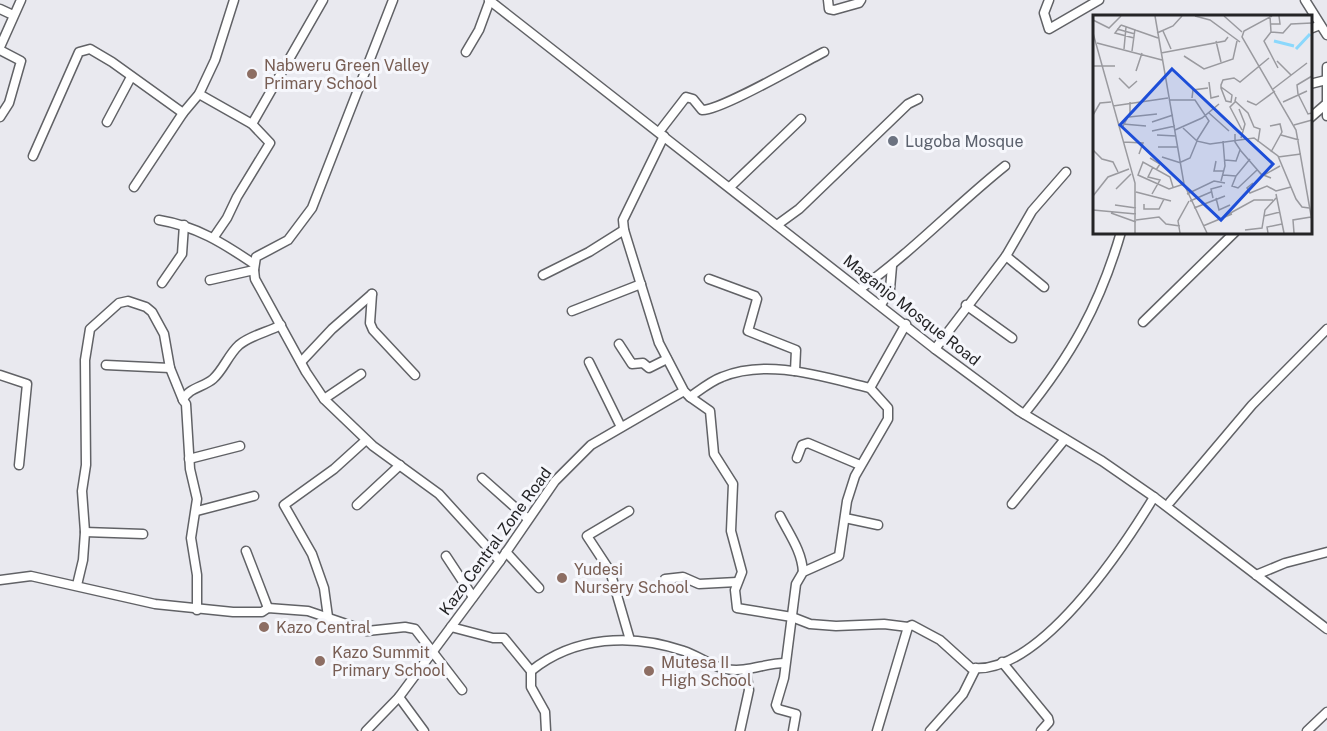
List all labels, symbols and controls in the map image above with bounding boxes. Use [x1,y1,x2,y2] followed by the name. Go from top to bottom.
[1093,15,1312,234] inset map
[264,56,430,93] place label: Nabweru Green Valley Primary School
[245,67,259,81] marker: Nabweru Green Valley Primary School
[905,132,1023,151] place label: Lugoba Mosque
[886,134,900,148] marker: Lugoba Mosque
[839,251,984,370] street label: Maganjo Mosque Road
[435,464,555,619] street label: Kazo Central Zone Road
[574,560,689,597] place label: Yudesi Nursery School
[555,571,569,585] marker: Yudesi Nursery School
[276,618,371,637] place label: Kazo Central
[257,620,271,634] marker: Kazo Central
[332,643,446,680] place label: Kazo Summit Primary School
[661,653,752,690] place label: Mutesa II High School
[313,654,327,668] marker: Kazo Summit Primary School
[642,664,656,678] marker: Mutesa II High School

